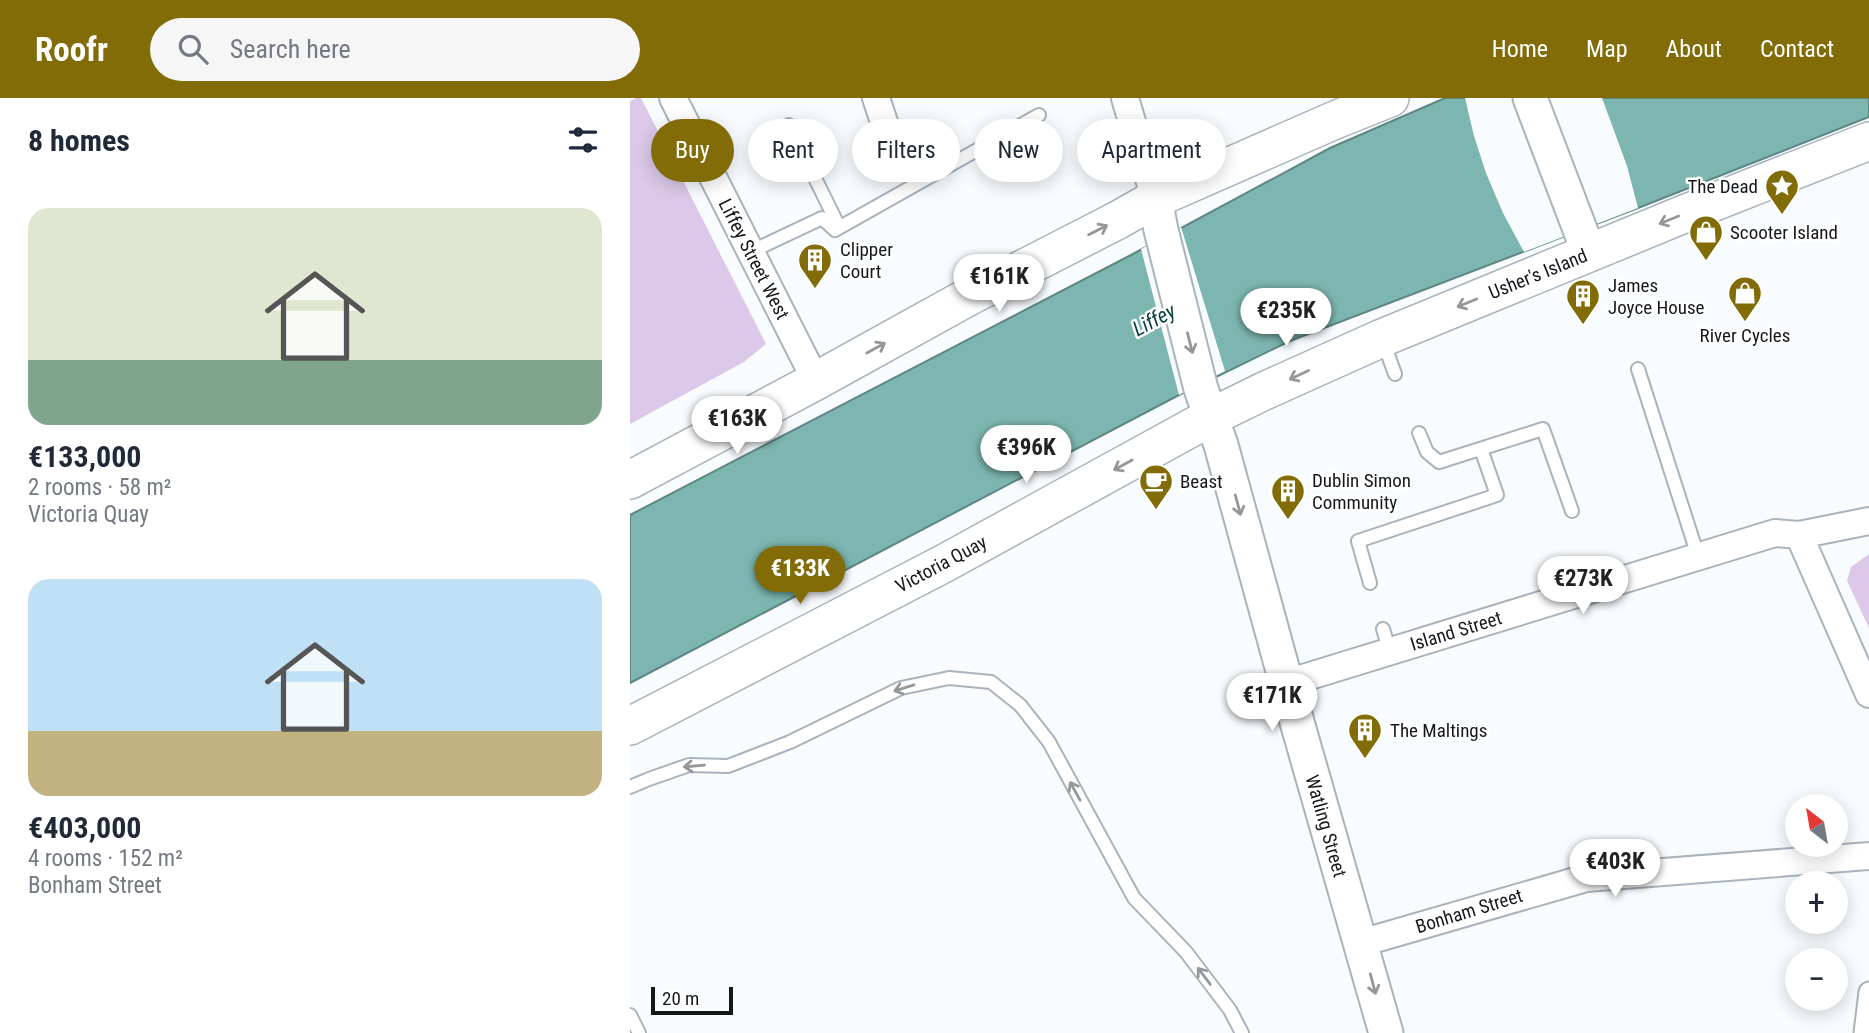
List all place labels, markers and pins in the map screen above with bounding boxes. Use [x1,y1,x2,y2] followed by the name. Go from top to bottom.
[1763,167,1801,216] place icon: The Dead
[1687,175,1758,198] place label: The Dead
[1687,213,1725,262] shop icon: Scooter Island
[1730,221,1838,244] place label: Scooter Island
[840,238,893,283] place label: Clipper Court
[796,241,834,290] building icon: Clipper Court
[950,254,1048,314] pin: €161K
[1608,274,1705,319] place label: James Joyce House
[1726,274,1764,323] shop icon: River Cycles
[1564,277,1602,326] building icon: James Joyce House
[1237,288,1335,348] pin: €235K
[1700,324,1790,347] place label: River Cycles
[688,396,786,456] pin: €163K
[977,426,1075,485] pin: €396K
[1137,462,1175,511] cafe icon: Beast
[1312,469,1411,514] place label: Dublin Simon Community
[1180,470,1223,493] place label: Beast
[1269,472,1307,521] building icon: Dublin Simon Community
[751,546,849,606] pin: €133K
[1534,556,1632,616] pin: €273K
[1223,674,1321,733] pin: €171K
[1346,711,1384,760] building icon: The Maltings
[1390,719,1487,742] place label: The Maltings
[1566,840,1664,899] pin: €403K

